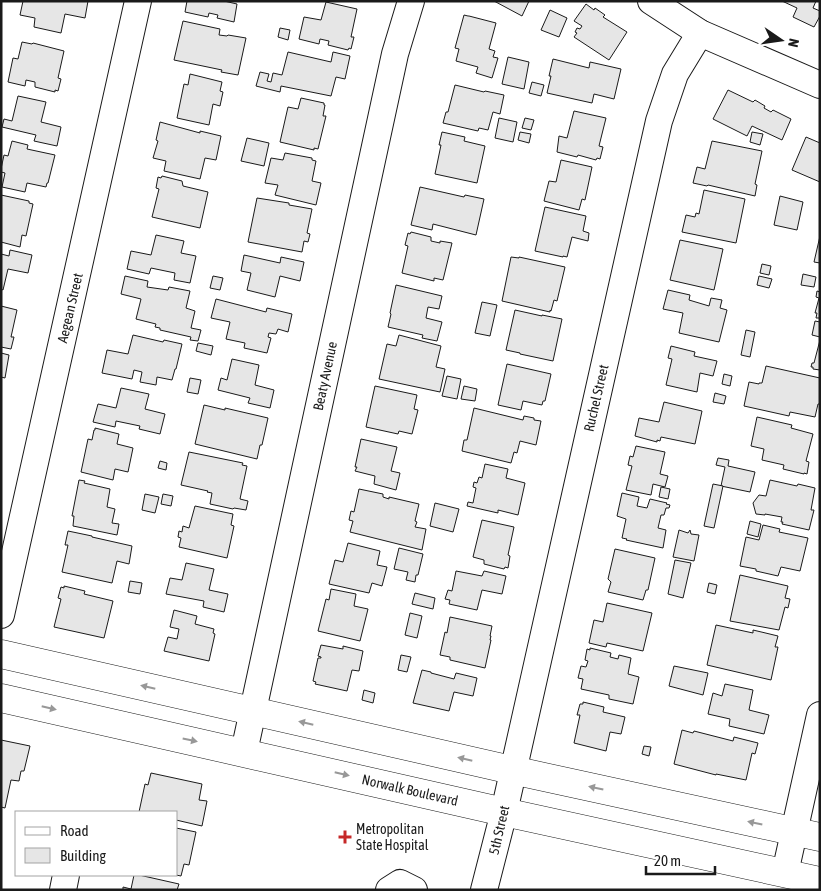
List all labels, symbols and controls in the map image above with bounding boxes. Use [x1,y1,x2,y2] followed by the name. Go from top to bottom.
[756,15,806,65] north arrow
[785,37,802,49] text: N
[54,271,86,345] street label: Aegean Street
[310,340,340,412] street label: Beaty Avenue
[581,363,611,433] street label: Ruchel Street
[139,683,155,691] one-way arrow
[41,704,56,712] one-way arrow
[299,719,314,727] one-way arrow
[183,736,198,744] one-way arrow
[457,755,472,763] one-way arrow
[335,770,350,778] one-way arrow
[360,771,460,809] street label: Norwalk Boulevard
[589,784,604,792] one-way arrow
[486,804,512,856] street label: 5th Street
[15,811,178,876] legend
[748,819,763,827] one-way arrow
[356,821,429,853] place label: Metropolitan State Hospital
[60,822,89,839] text: Road
[338,830,352,844] marker: Metropolitan State Hospital
[646,844,715,876] scale bar
[60,847,106,864] text: Building
[654,852,681,869] text: 20 m

